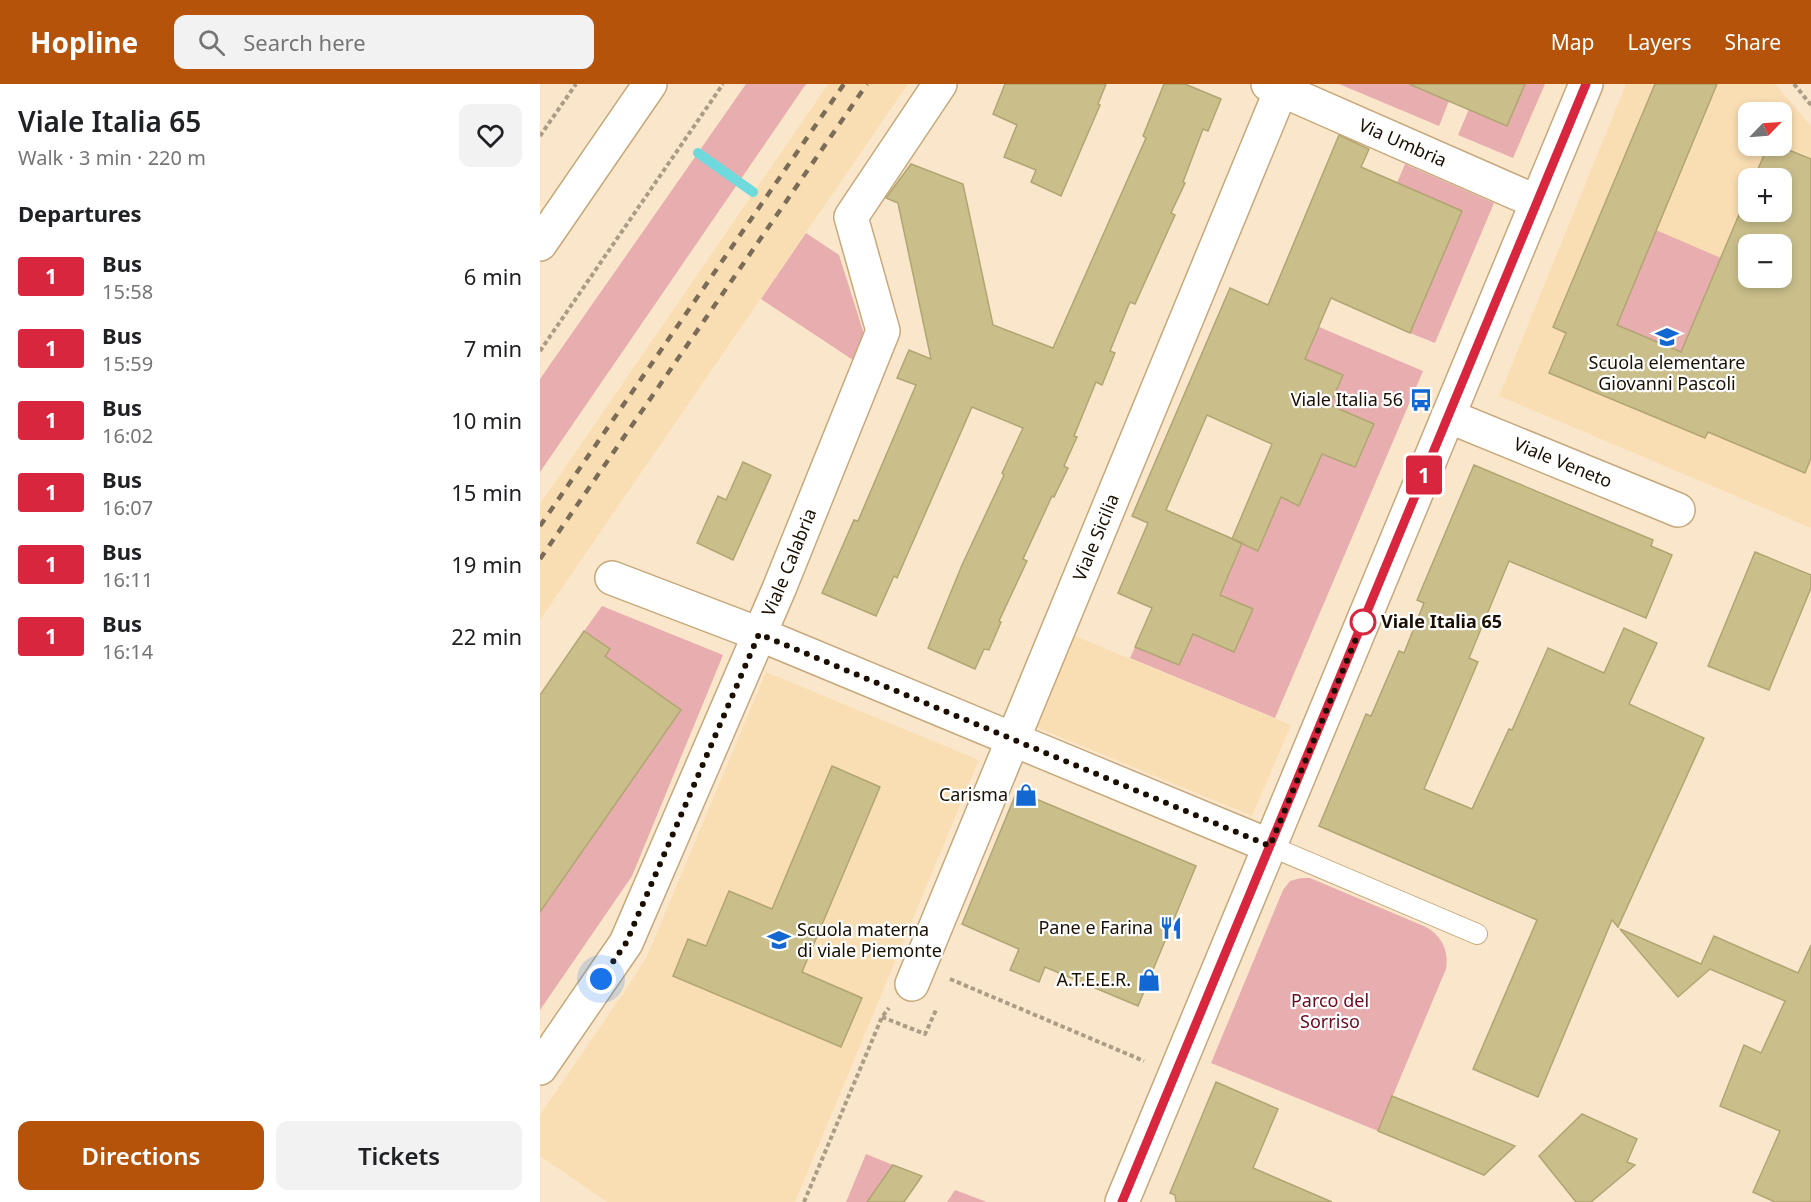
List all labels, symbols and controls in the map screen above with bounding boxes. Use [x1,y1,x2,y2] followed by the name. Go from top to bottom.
[174,15,594,69] search box
[30,23,138,61] text: Hopline
[195,26,228,59] icon: search
[243,27,366,57] text: Search here
[1551,28,1595,56] text: Map
[1628,28,1692,56] text: Layers
[1725,28,1781,56] text: Share
[18,102,201,140] text: Viale Italia 65
[1738,102,1792,156] north arrow
[1738,102,1792,288] map controls
[459,104,522,167] button: heart
[1355,112,1451,172] street label: Via Umbria
[18,144,206,171] text: Walk · 3 min · 220 m
[1738,168,1792,222] button: +
[18,198,142,228] text: Departures
[1738,234,1792,288] button: −
[102,248,142,278] text: Bus
[464,261,522,291] text: 6 min
[45,262,57,290] text: 1
[102,278,153,305] text: 15:58
[102,320,142,350] text: Bus
[1654,324,1680,350] school or university icon: Scuola elementare Giovanni Pascoli
[464,333,522,363] text: 7 min
[45,334,57,362] text: 1
[102,350,153,377] text: 15:59
[1589,350,1745,395] place label: Scuola elementare Giovanni Pascoli
[1291,387,1403,411] place label: Viale Italia 56
[1408,387,1434,413] bus stop icon: Viale Italia 56
[102,392,142,422] text: Bus
[451,405,522,435] text: 10 min
[45,406,57,434] text: 1
[102,422,153,449] text: 16:02
[1510,431,1616,493] street label: Viale Veneto
[1404,456,1444,494] line badge: 1
[1418,461,1430,489] text: 1
[102,464,142,494] text: Bus
[451,477,522,507] text: 15 min
[45,478,57,506] text: 1
[1067,490,1124,584] street label: Viale Sicilia
[102,494,153,521] text: 16:07
[756,504,821,620] street label: Viale Calabria
[102,536,142,566] text: Bus
[451,549,522,579] text: 19 min
[45,550,57,578] text: 1
[102,566,153,593] text: 16:11
[102,608,142,638] text: Bus
[1350,609,1376,635] marker: Viale Italia 65
[1381,609,1502,633] place label: Viale Italia 65
[451,621,522,651] text: 22 min
[45,622,57,650] text: 1
[102,638,153,665] text: 16:14
[939,782,1008,806] place label: Carisma
[1013,782,1039,808] shop icon: Carisma
[1038,915,1153,939] place label: Pane e Farina
[1158,915,1184,941] restaurant icon: Pane e Farina
[797,917,942,962] place label: Scuola materna di viale Piemonte
[766,927,792,953] school or university icon: Scuola materna di viale Piemonte
[586,964,616,994] your location
[1056,967,1131,991] place label: A.T.E.E.R.
[1136,967,1162,993] shop icon: A.T.E.E.R.
[1291,988,1369,1033] park label: Parco del Sorriso
[18,1121,264,1190] button: Directions
[276,1121,522,1190] button: Tickets

